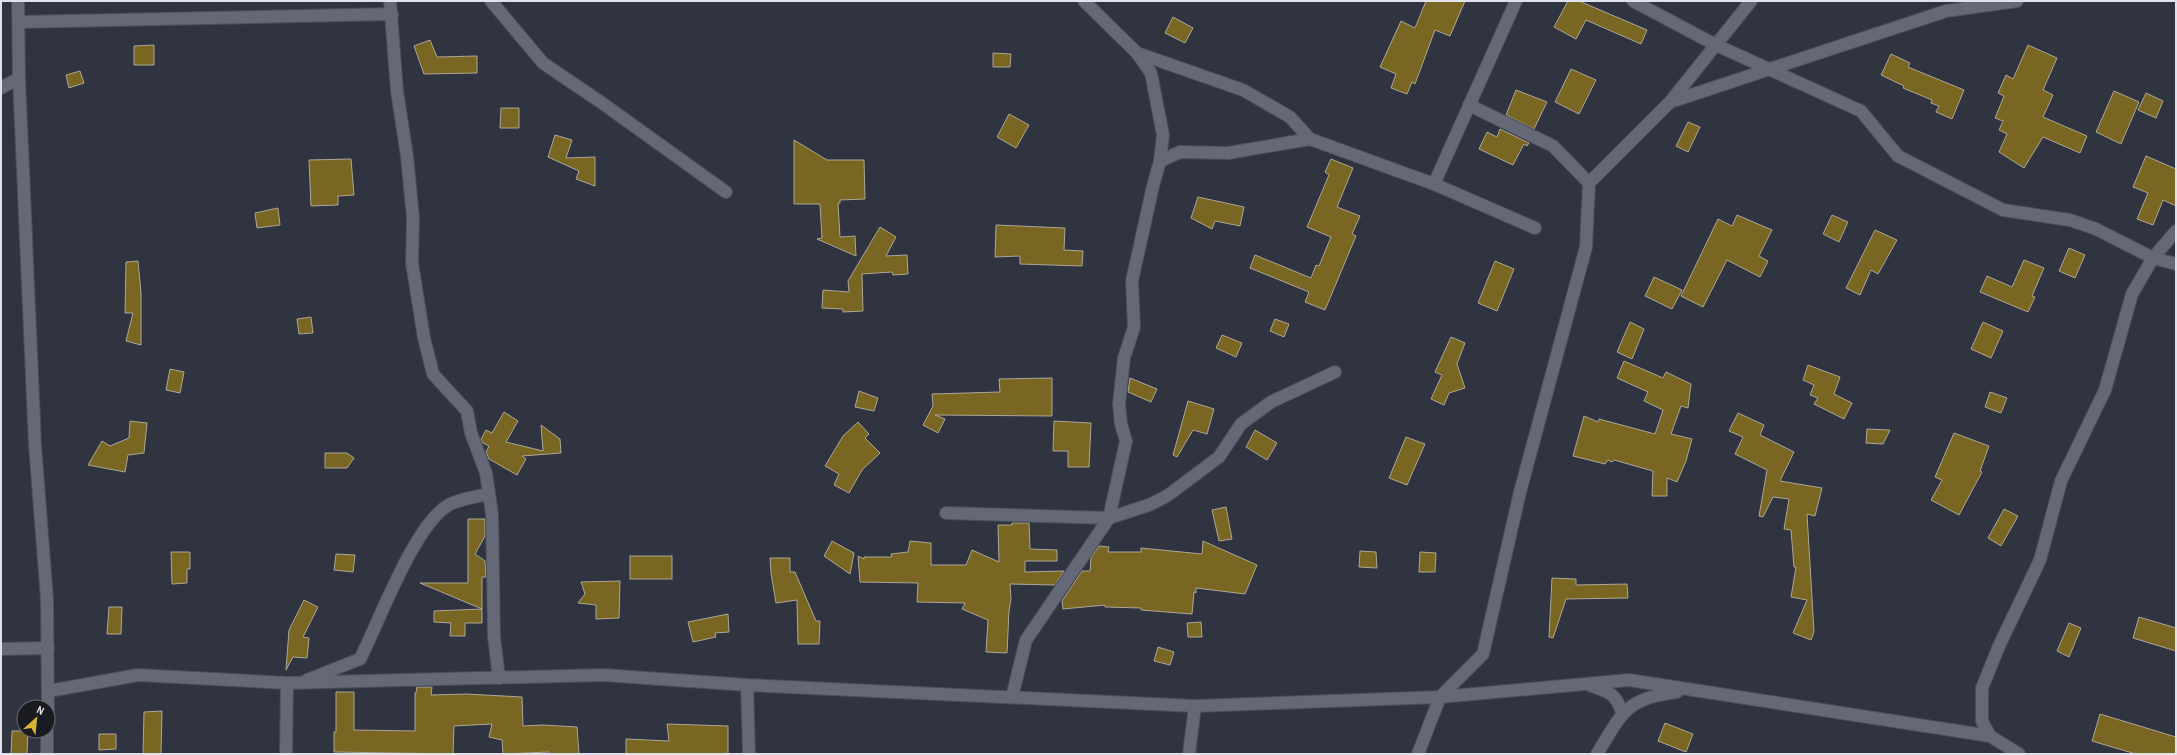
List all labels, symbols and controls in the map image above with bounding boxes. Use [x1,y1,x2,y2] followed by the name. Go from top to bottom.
[16,699,56,739] north arrow
[34,702,47,718] text: N

